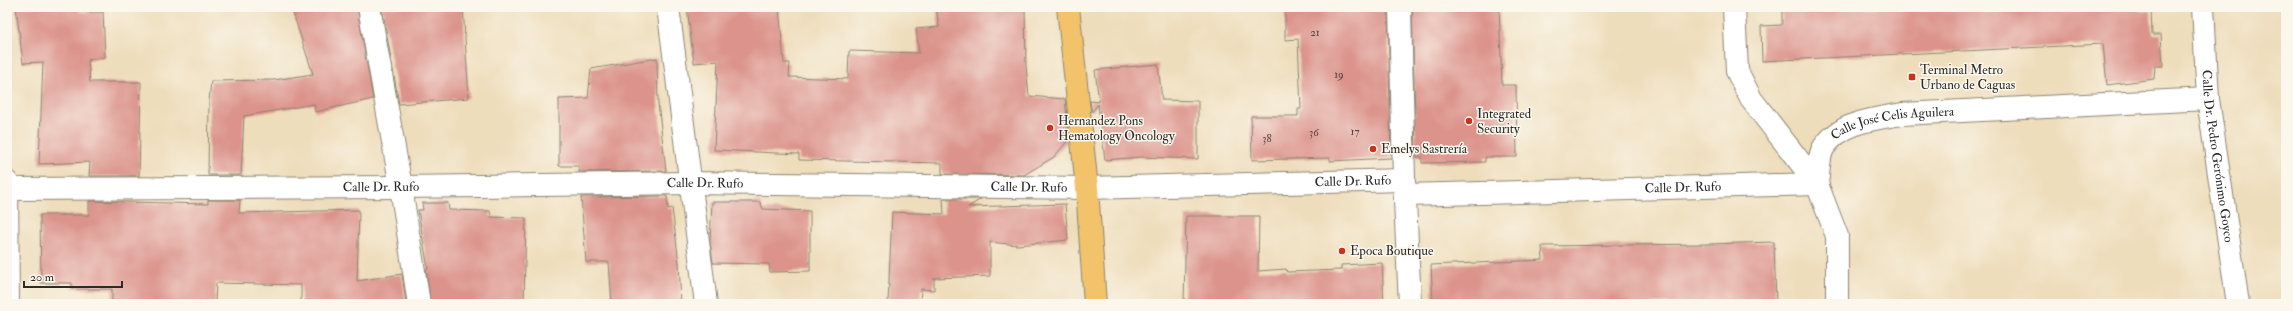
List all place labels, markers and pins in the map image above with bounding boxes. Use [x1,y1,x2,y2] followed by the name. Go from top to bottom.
[1920,62,2016,93] place label: Terminal Metro Urbano de Caguas
[1907,72,1917,82] marker: Terminal Metro Urbano de Caguas
[1477,106,1532,138] place label: Integrated Security
[1058,113,1175,145] place label: Hernandez Pons Hematology Oncology
[1464,116,1474,126] marker: Integrated Security
[1045,123,1055,133] marker: Hernandez Pons Hematology Oncology
[1381,141,1468,158] place label: Emelys Sastrería
[1368,144,1378,154] marker: Emelys Sastrería
[1350,243,1434,260] place label: Epoca Boutique
[1337,246,1347,256] marker: Epoca Boutique

